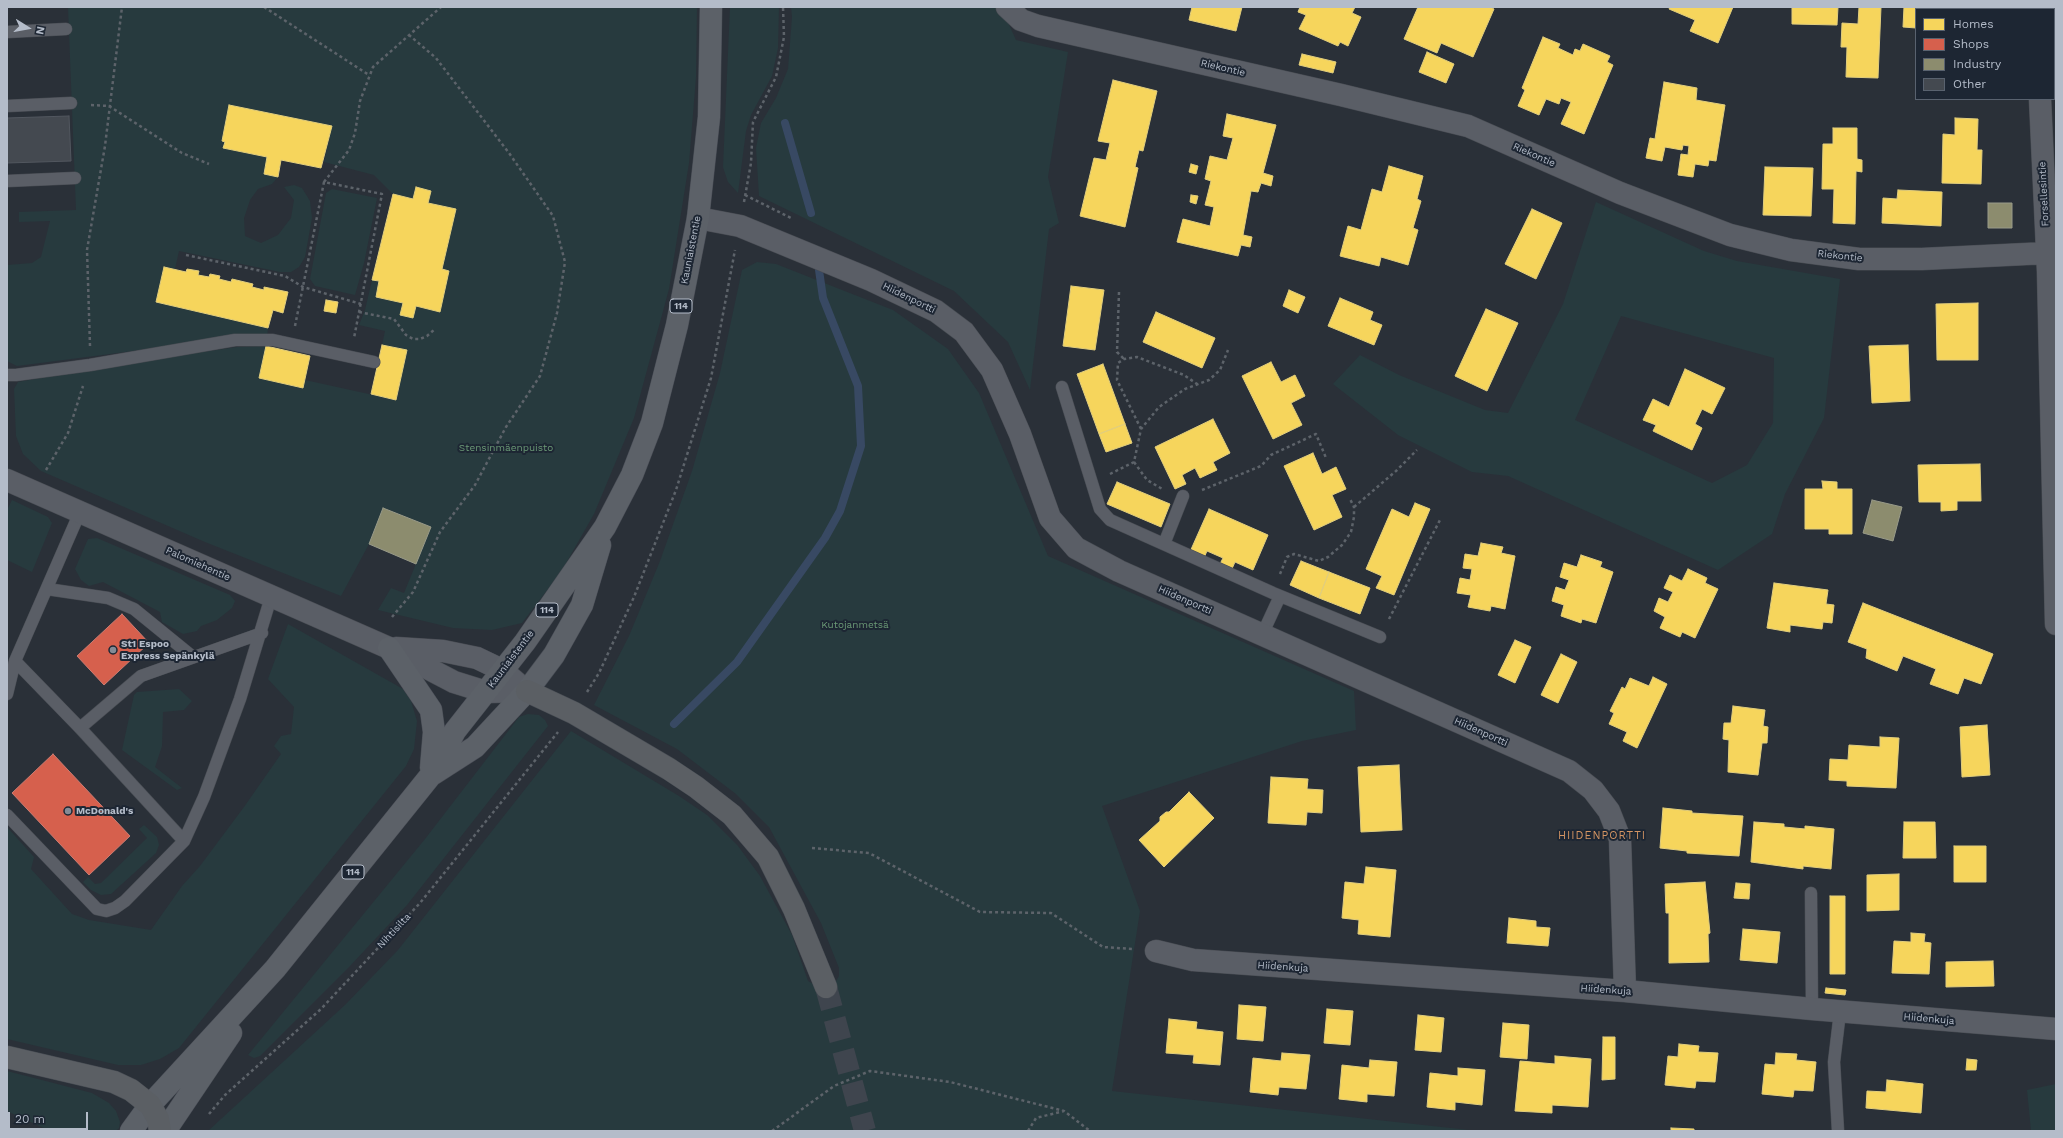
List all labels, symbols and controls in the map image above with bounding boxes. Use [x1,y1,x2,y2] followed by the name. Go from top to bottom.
[8,8,48,48] north arrow
[1915,8,2055,100] legend
[1953,17,1994,31] text: Homes
[33,25,47,36] text: N
[1953,37,1989,51] text: Shops
[1200,57,1246,79] street label: Riekontie
[1953,57,2001,71] text: Industry
[1953,77,1986,91] text: Other
[1511,140,1557,170] street label: Riekontie
[2036,161,2052,227] street label: Forsellesintie
[678,215,704,285] street label: Kauniaistentie
[1817,248,1863,264] street label: Riekontie
[881,280,937,316] street label: Hiidenportti
[670,299,692,313] road number: 114
[459,442,553,454] park label: Stensinmäenpuisto
[164,544,232,584] street label: Palomiehentie
[1156,583,1214,617] street label: Hiidenportti
[536,603,558,617] road number: 114
[821,619,889,631] park label: Kutojanmetsä
[485,628,537,690] street label: Kauniaistentie
[121,638,214,662] place label: St1 Espoo Express Sepänkylä
[108,645,118,655] marker: St1 Espoo Express Sepänkylä
[1452,715,1510,749] street label: Hiidenportti
[76,805,133,817] place label: McDonald's
[63,806,73,816] marker: McDonald's
[1558,829,1646,843] district label: HIIDENPORTTI
[342,865,364,879] road number: 114
[375,911,413,951] street label: Nihtisilta
[1257,959,1309,975] street label: Hiidenkuja
[1580,982,1632,998] street label: Hiidenkuja
[1903,1011,1955,1027] street label: Hiidenkuja
[10,1104,90,1130] scale bar
[15,1112,45,1126] text: 20 m

